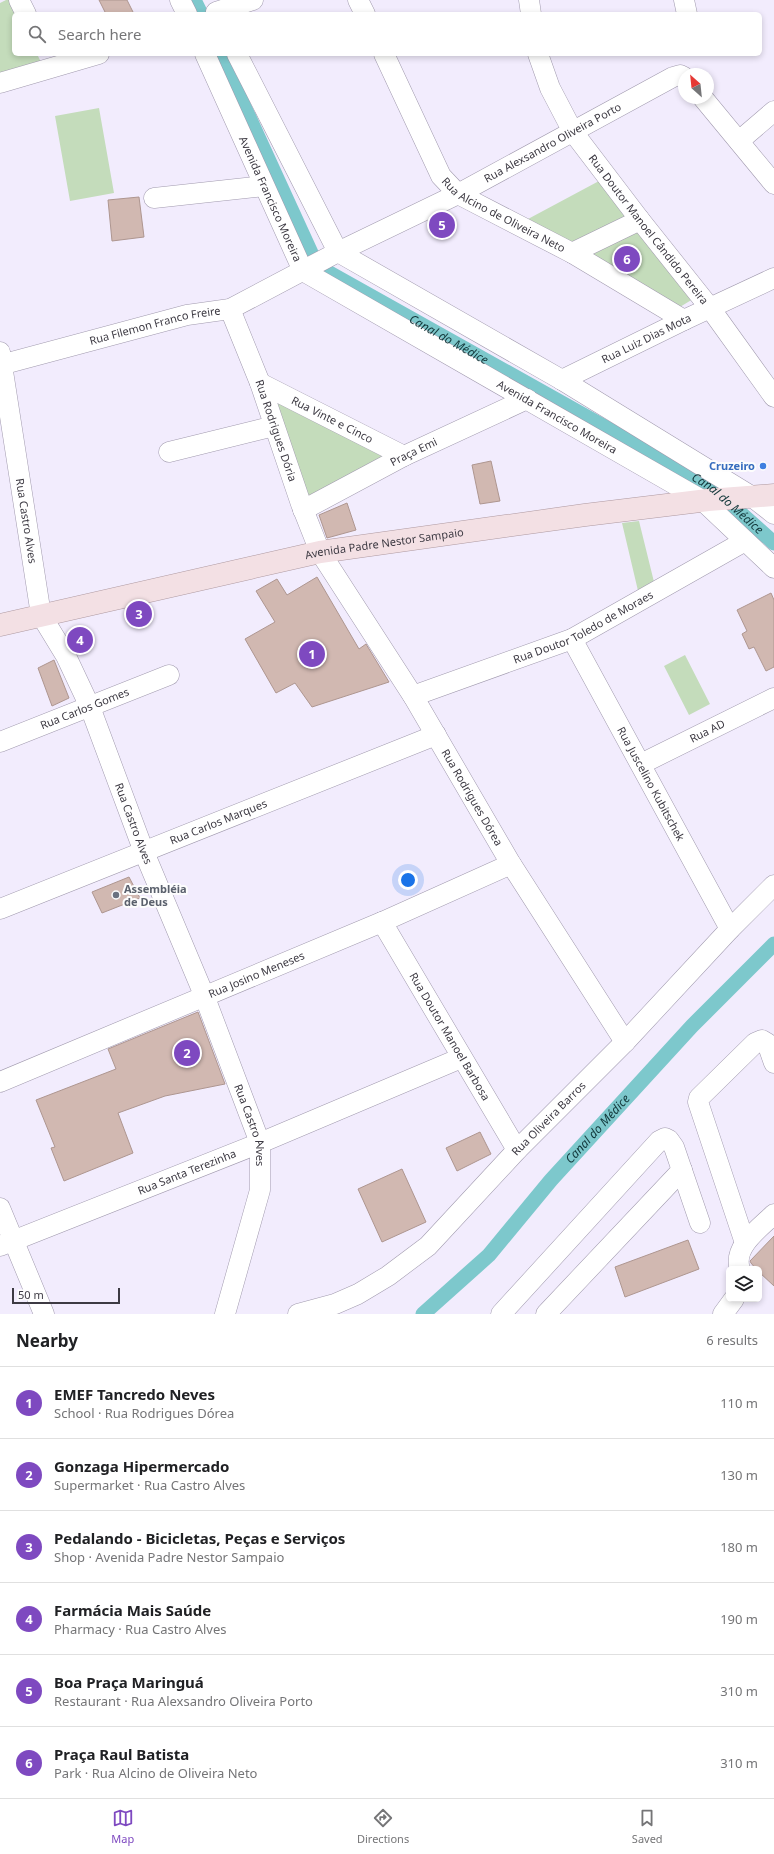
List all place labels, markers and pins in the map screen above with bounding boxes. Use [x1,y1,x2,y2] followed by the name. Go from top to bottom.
[429,210,455,240] pin: 5
[614,244,640,274] pin: 6
[709,458,755,473] place label: Cruzeiro
[758,461,768,471] marker: Cruzeiro
[126,599,152,629] pin: 3
[67,625,93,655] pin: 4
[299,639,325,669] pin: 1
[124,881,187,909] place label: Assembléia de Deus
[111,890,121,900] marker: Assembléia de Deus
[174,1038,200,1068] pin: 2

